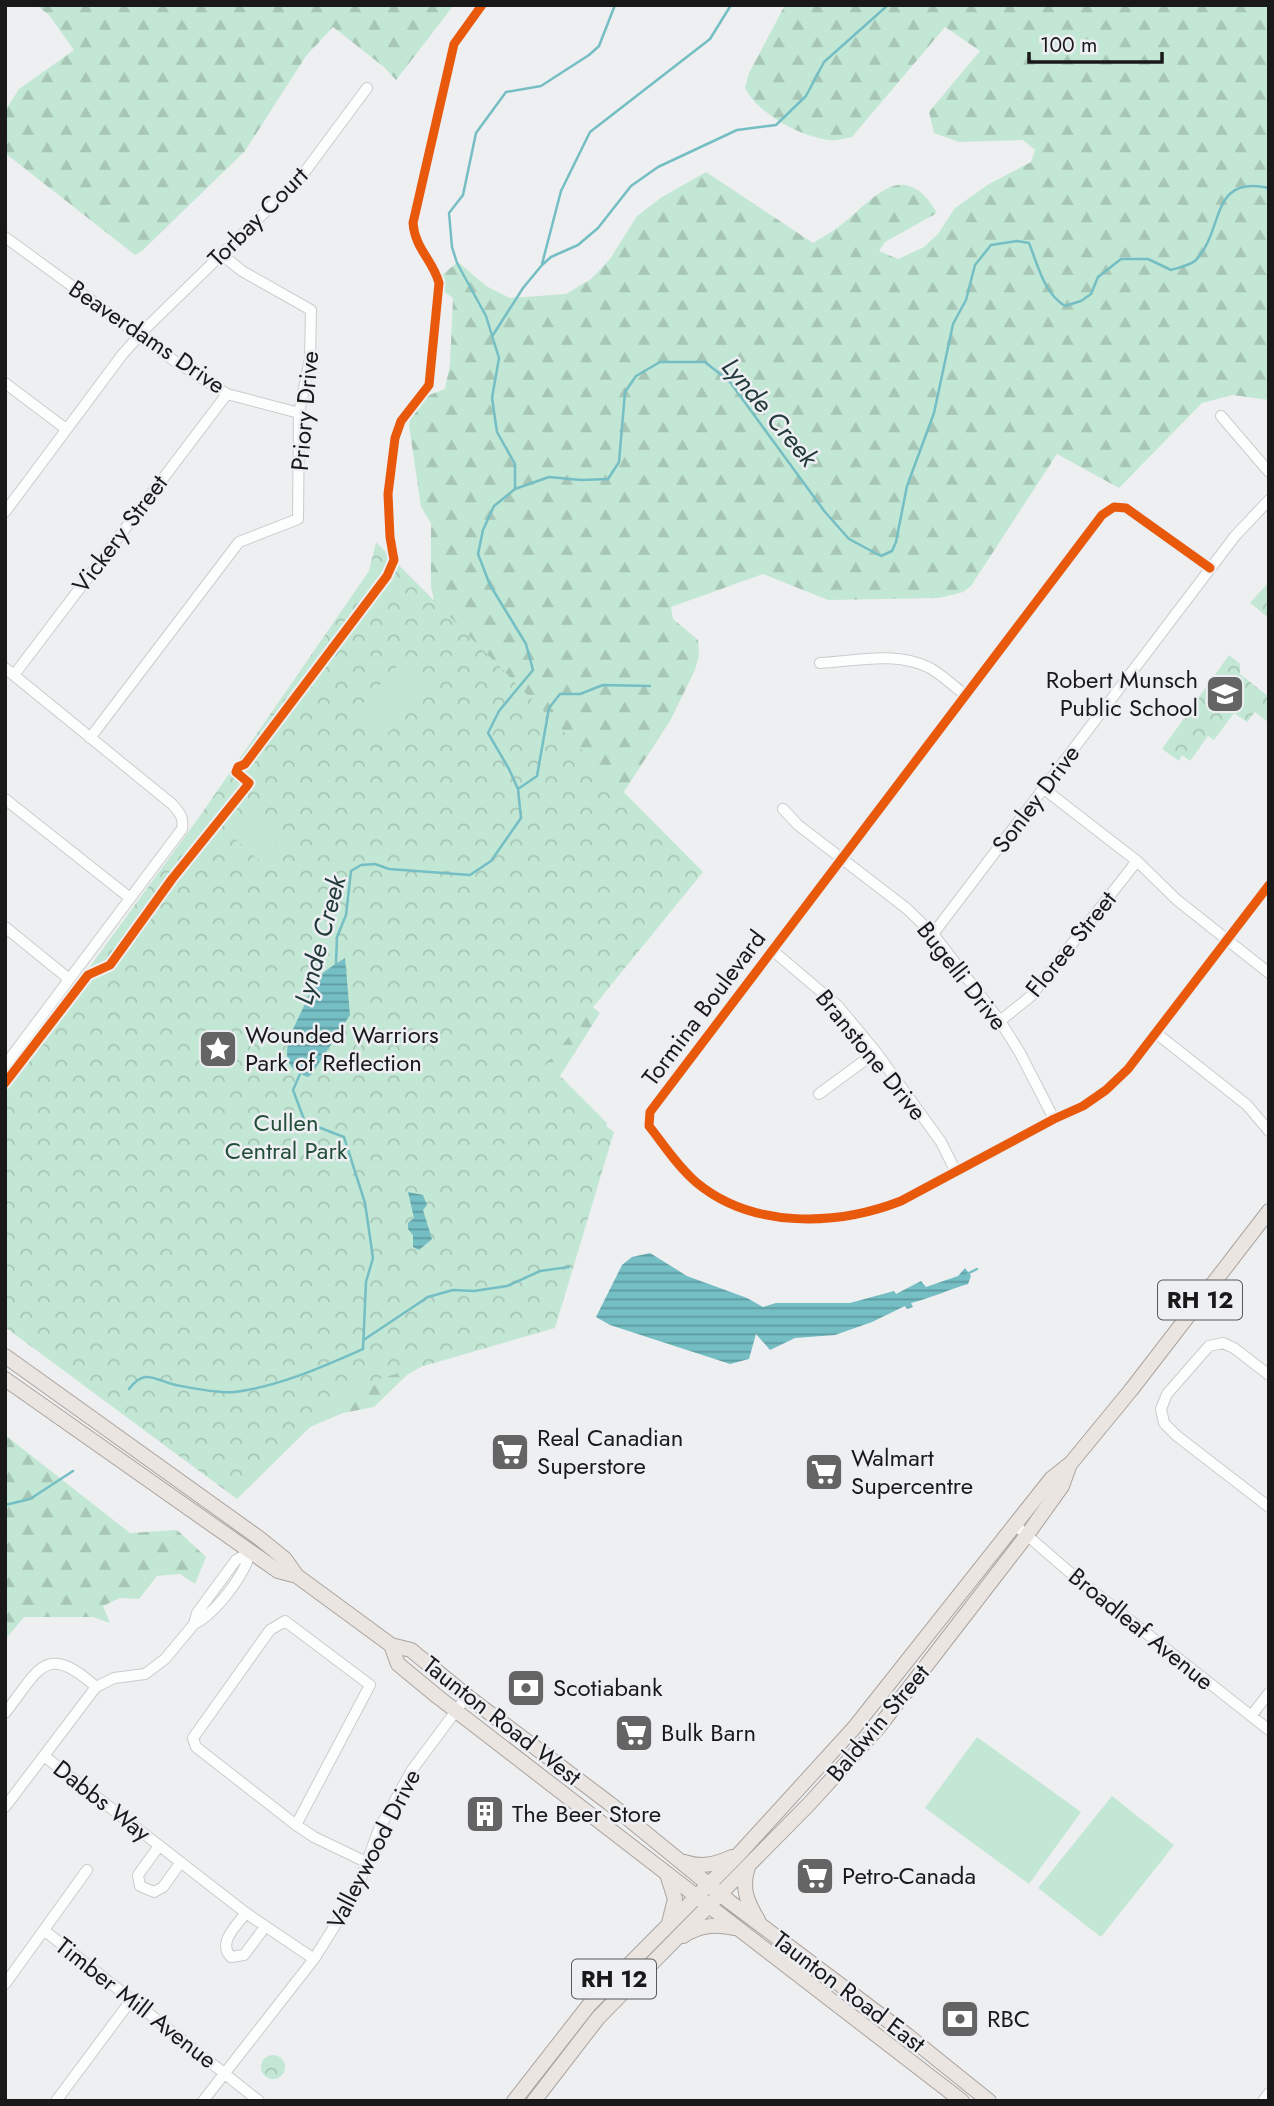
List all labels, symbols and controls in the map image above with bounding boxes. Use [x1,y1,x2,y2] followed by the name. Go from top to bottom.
[1029,21,1162,65] scale bar
[1040,30,1097,60] text: 100 m
[200,158,316,275] street label: Torbay Court
[62,271,233,402] street label: Beaverdams Drive
[713,349,828,476] water label: Lynde Creek
[282,350,327,472] street label: Priory Drive
[63,467,176,600] street label: Vickery Street
[1046,662,1198,725] place label: Robert Munsch Public School
[1204,673,1246,715] school or university icon: Robert Munsch Public School
[983,737,1088,860] street label: Sonley Drive
[285,869,356,1009] water label: Lynde Creek
[1017,883,1125,1004] street label: Floree Street
[909,914,1016,1038] street label: Bugelli Drive
[633,922,774,1093] street label: Tormina Boulevard
[807,982,935,1128] street label: Branstone Drive
[245,1017,439,1080] place label: Wounded Warriors Park of Reflection
[197,1028,239,1070] place icon: Wounded Warriors Park of Reflection
[225,1105,348,1168] park label: Cullen Central Park
[1158,1280,1242,1320] road number: RH 12
[537,1420,683,1483] place label: Real Canadian Superstore
[489,1431,531,1473] supermarket icon: Real Canadian Superstore
[851,1440,973,1503] place label: Walmart Supercentre
[803,1451,845,1493] supermarket icon: Walmart Supercentre
[1061,1559,1221,1698] street label: Broadleaf Avenue
[416,1647,589,1794] street label: Taunton Road West
[818,1656,937,1789] street label: Baldwin Street
[505,1667,547,1709] bank icon: Scotiabank
[553,1670,663,1705] place label: Scotiabank
[613,1712,655,1754] supermarket icon: Bulk Barn
[661,1715,756,1750] place label: Bulk Barn
[46,1751,159,1850] street label: Dabbs Way
[318,1763,429,1935] street label: Valleywood Drive
[464,1793,506,1835] building icon: The Beer Store
[512,1796,661,1831] place label: The Beer Store
[794,1855,836,1897] supermarket icon: Petro-Canada
[842,1858,976,1893] place label: Petro-Canada
[766,1922,933,2061] street label: Taunton Road East
[48,1928,224,2077] street label: Timber Mill Avenue
[572,1960,656,1998] road number: RH 12
[939,1998,981,2040] bank icon: RBC
[987,2001,1030,2036] place label: RBC

